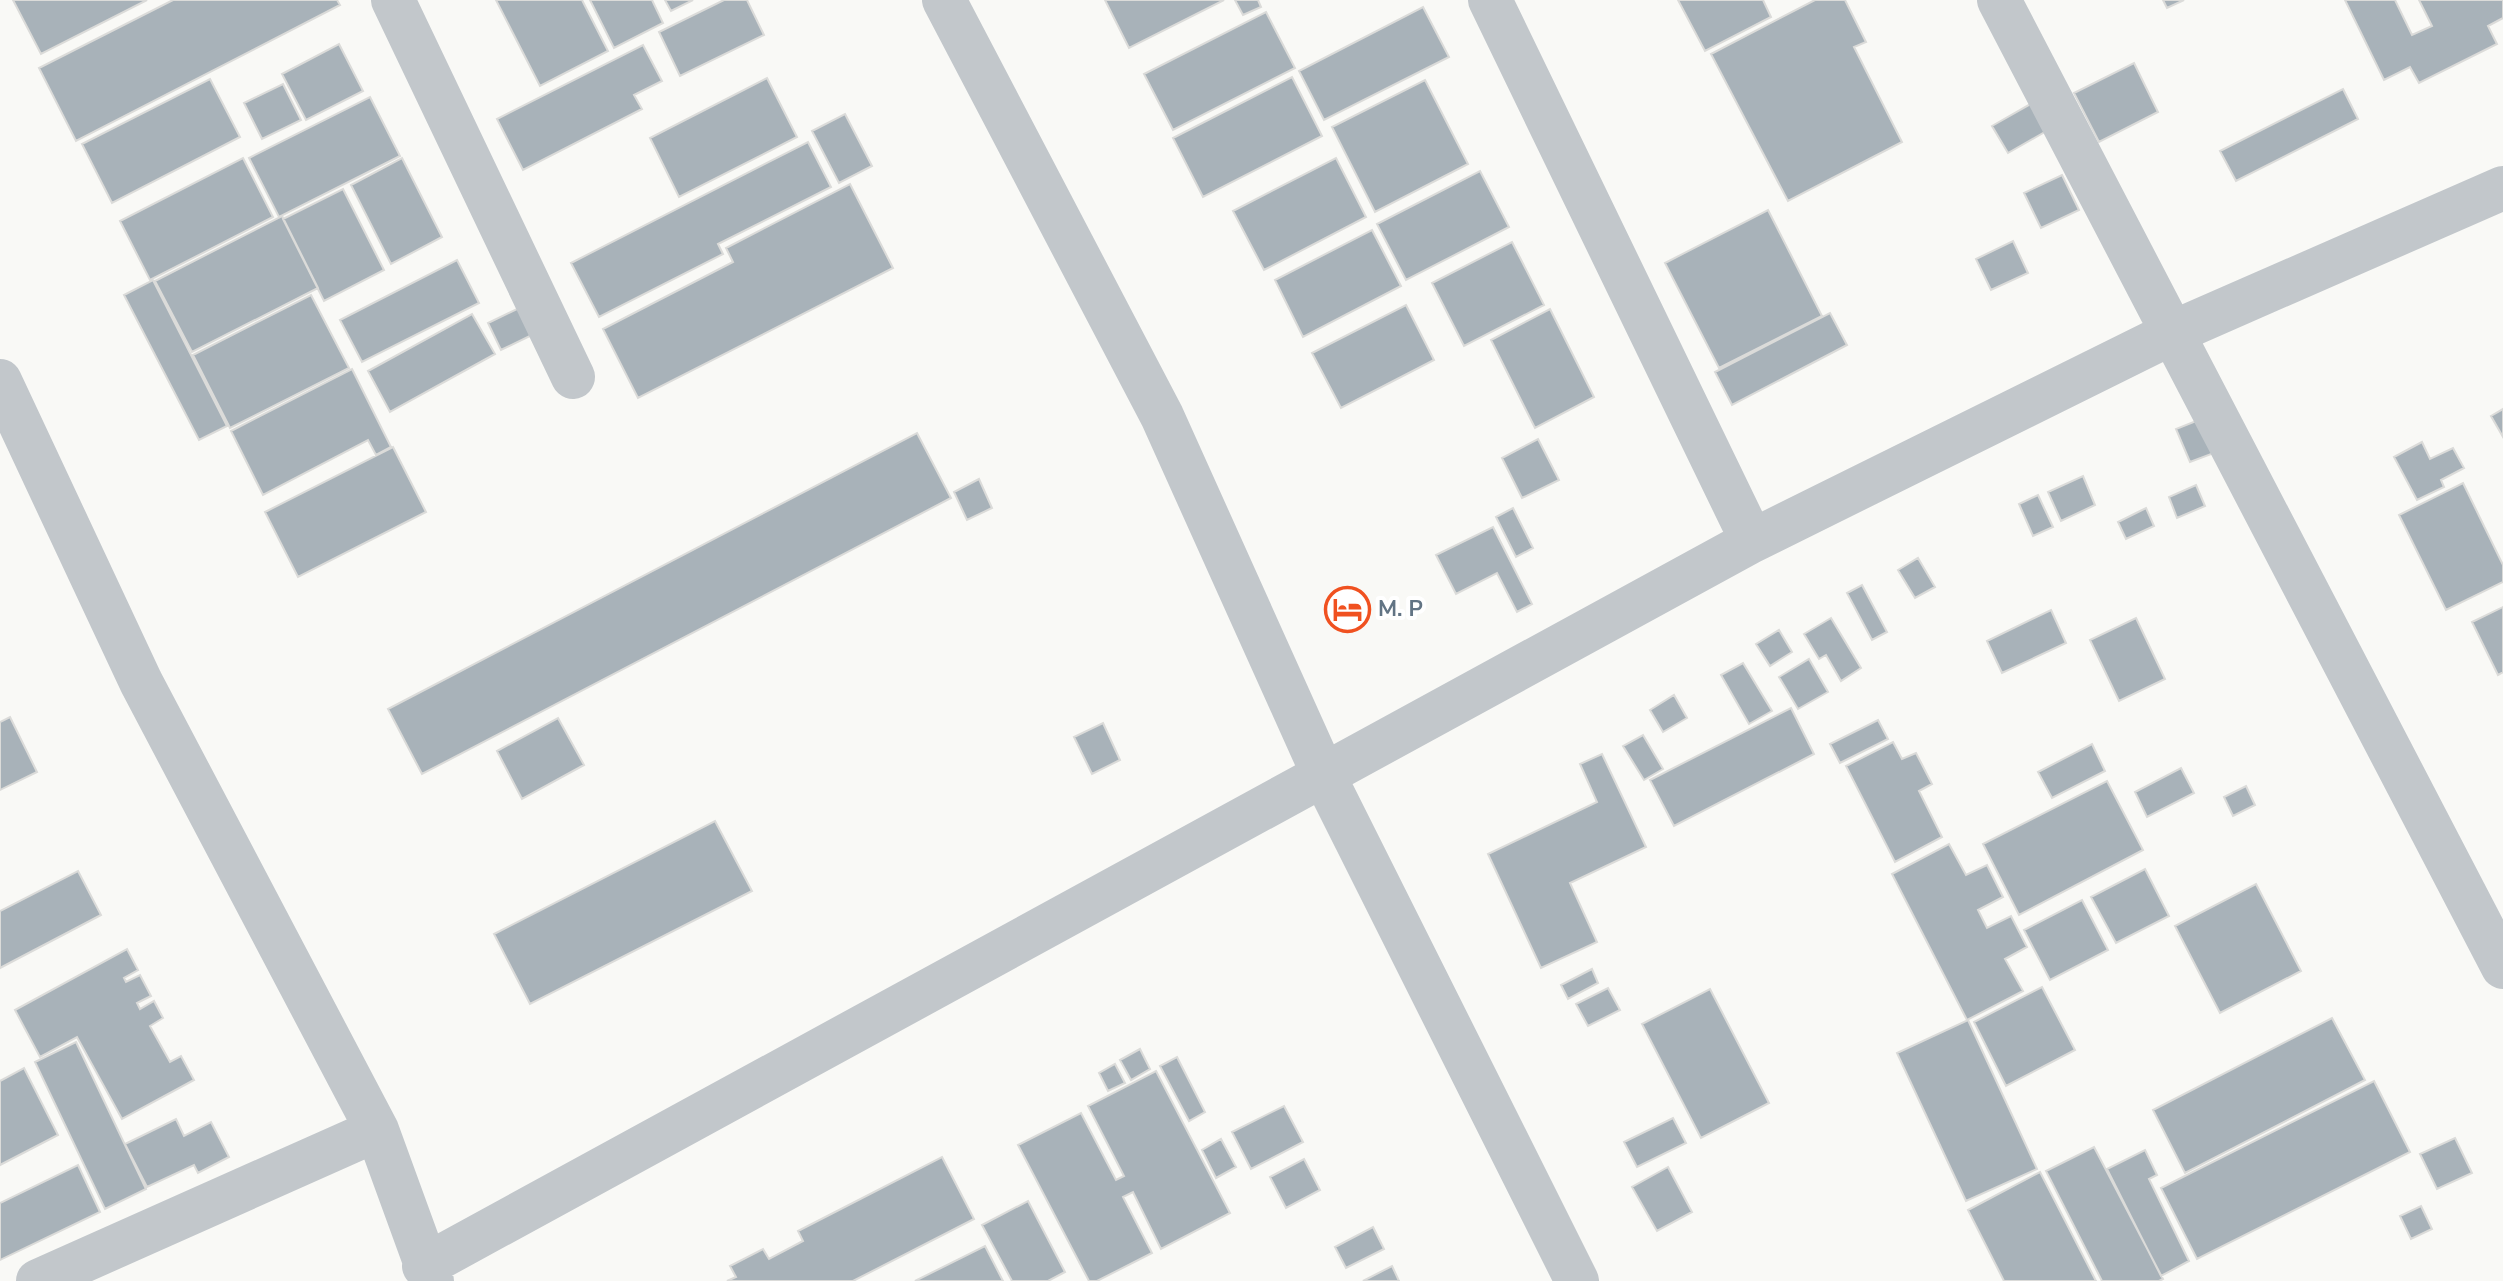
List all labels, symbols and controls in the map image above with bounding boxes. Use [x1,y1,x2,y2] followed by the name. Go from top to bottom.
[1323,585,1371,633] hotel icon: M. P
[1378,594,1423,624] place label: M. P

